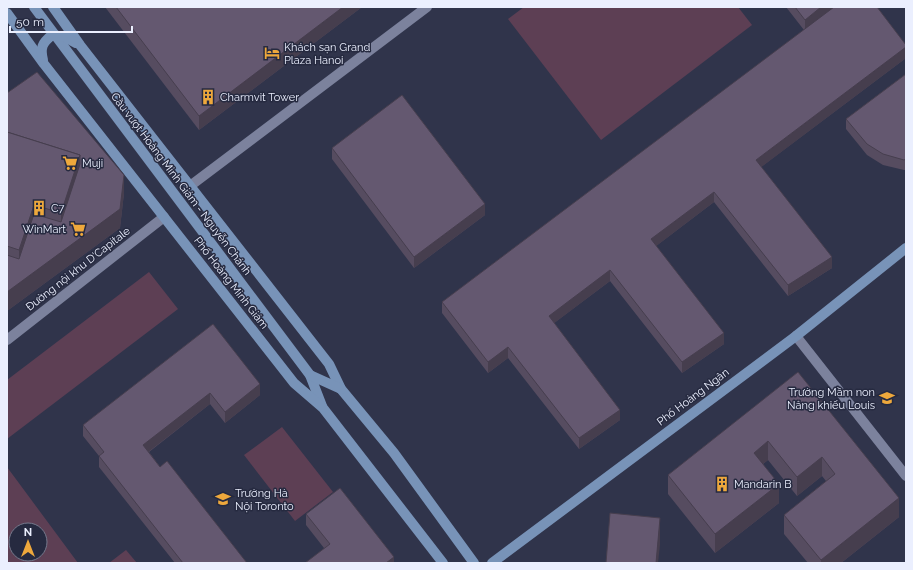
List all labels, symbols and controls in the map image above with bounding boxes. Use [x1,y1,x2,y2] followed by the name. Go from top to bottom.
[10,8,132,34] scale bar
[16,15,44,29] text: 50 m
[284,41,370,67] place label: Khách sạn Grand Plaza Hanoi
[263,44,281,62] hotel icon: Khách sạn Grand Plaza Hanoi
[199,88,217,106] building icon: Charmvit Tower
[108,90,254,278] street label: Cầu vượt Hoàng Minh Giám - Nguyễn Chánh
[220,91,299,104] place label: Charmvit Tower
[61,154,79,172] supermarket icon: Muji
[82,157,103,170] place label: Muji
[30,199,48,217] building icon: C7
[51,202,65,215] place label: C7
[69,220,87,238] supermarket icon: WinMart
[23,223,66,236] place label: WinMart
[23,224,133,314] street label: Đường nội khu D'Capitale
[191,234,271,332] street label: Phố Hoàng Minh Giám
[654,366,732,428] street label: Phố Hoàng Ngân
[787,386,875,412] place label: Trường Mầm non Năng khiếu Louis
[878,389,896,407] school or university icon: Trường Mầm non Năng khiếu Louis
[713,475,731,493] building icon: Mandarin B
[734,478,792,491] place label: Mandarin B
[235,487,294,513] place label: Trường Hà Nội Toronto
[214,490,232,508] school or university icon: Trường Hà Nội Toronto
[8,522,48,562] north arrow
[24,526,32,539] text: N

